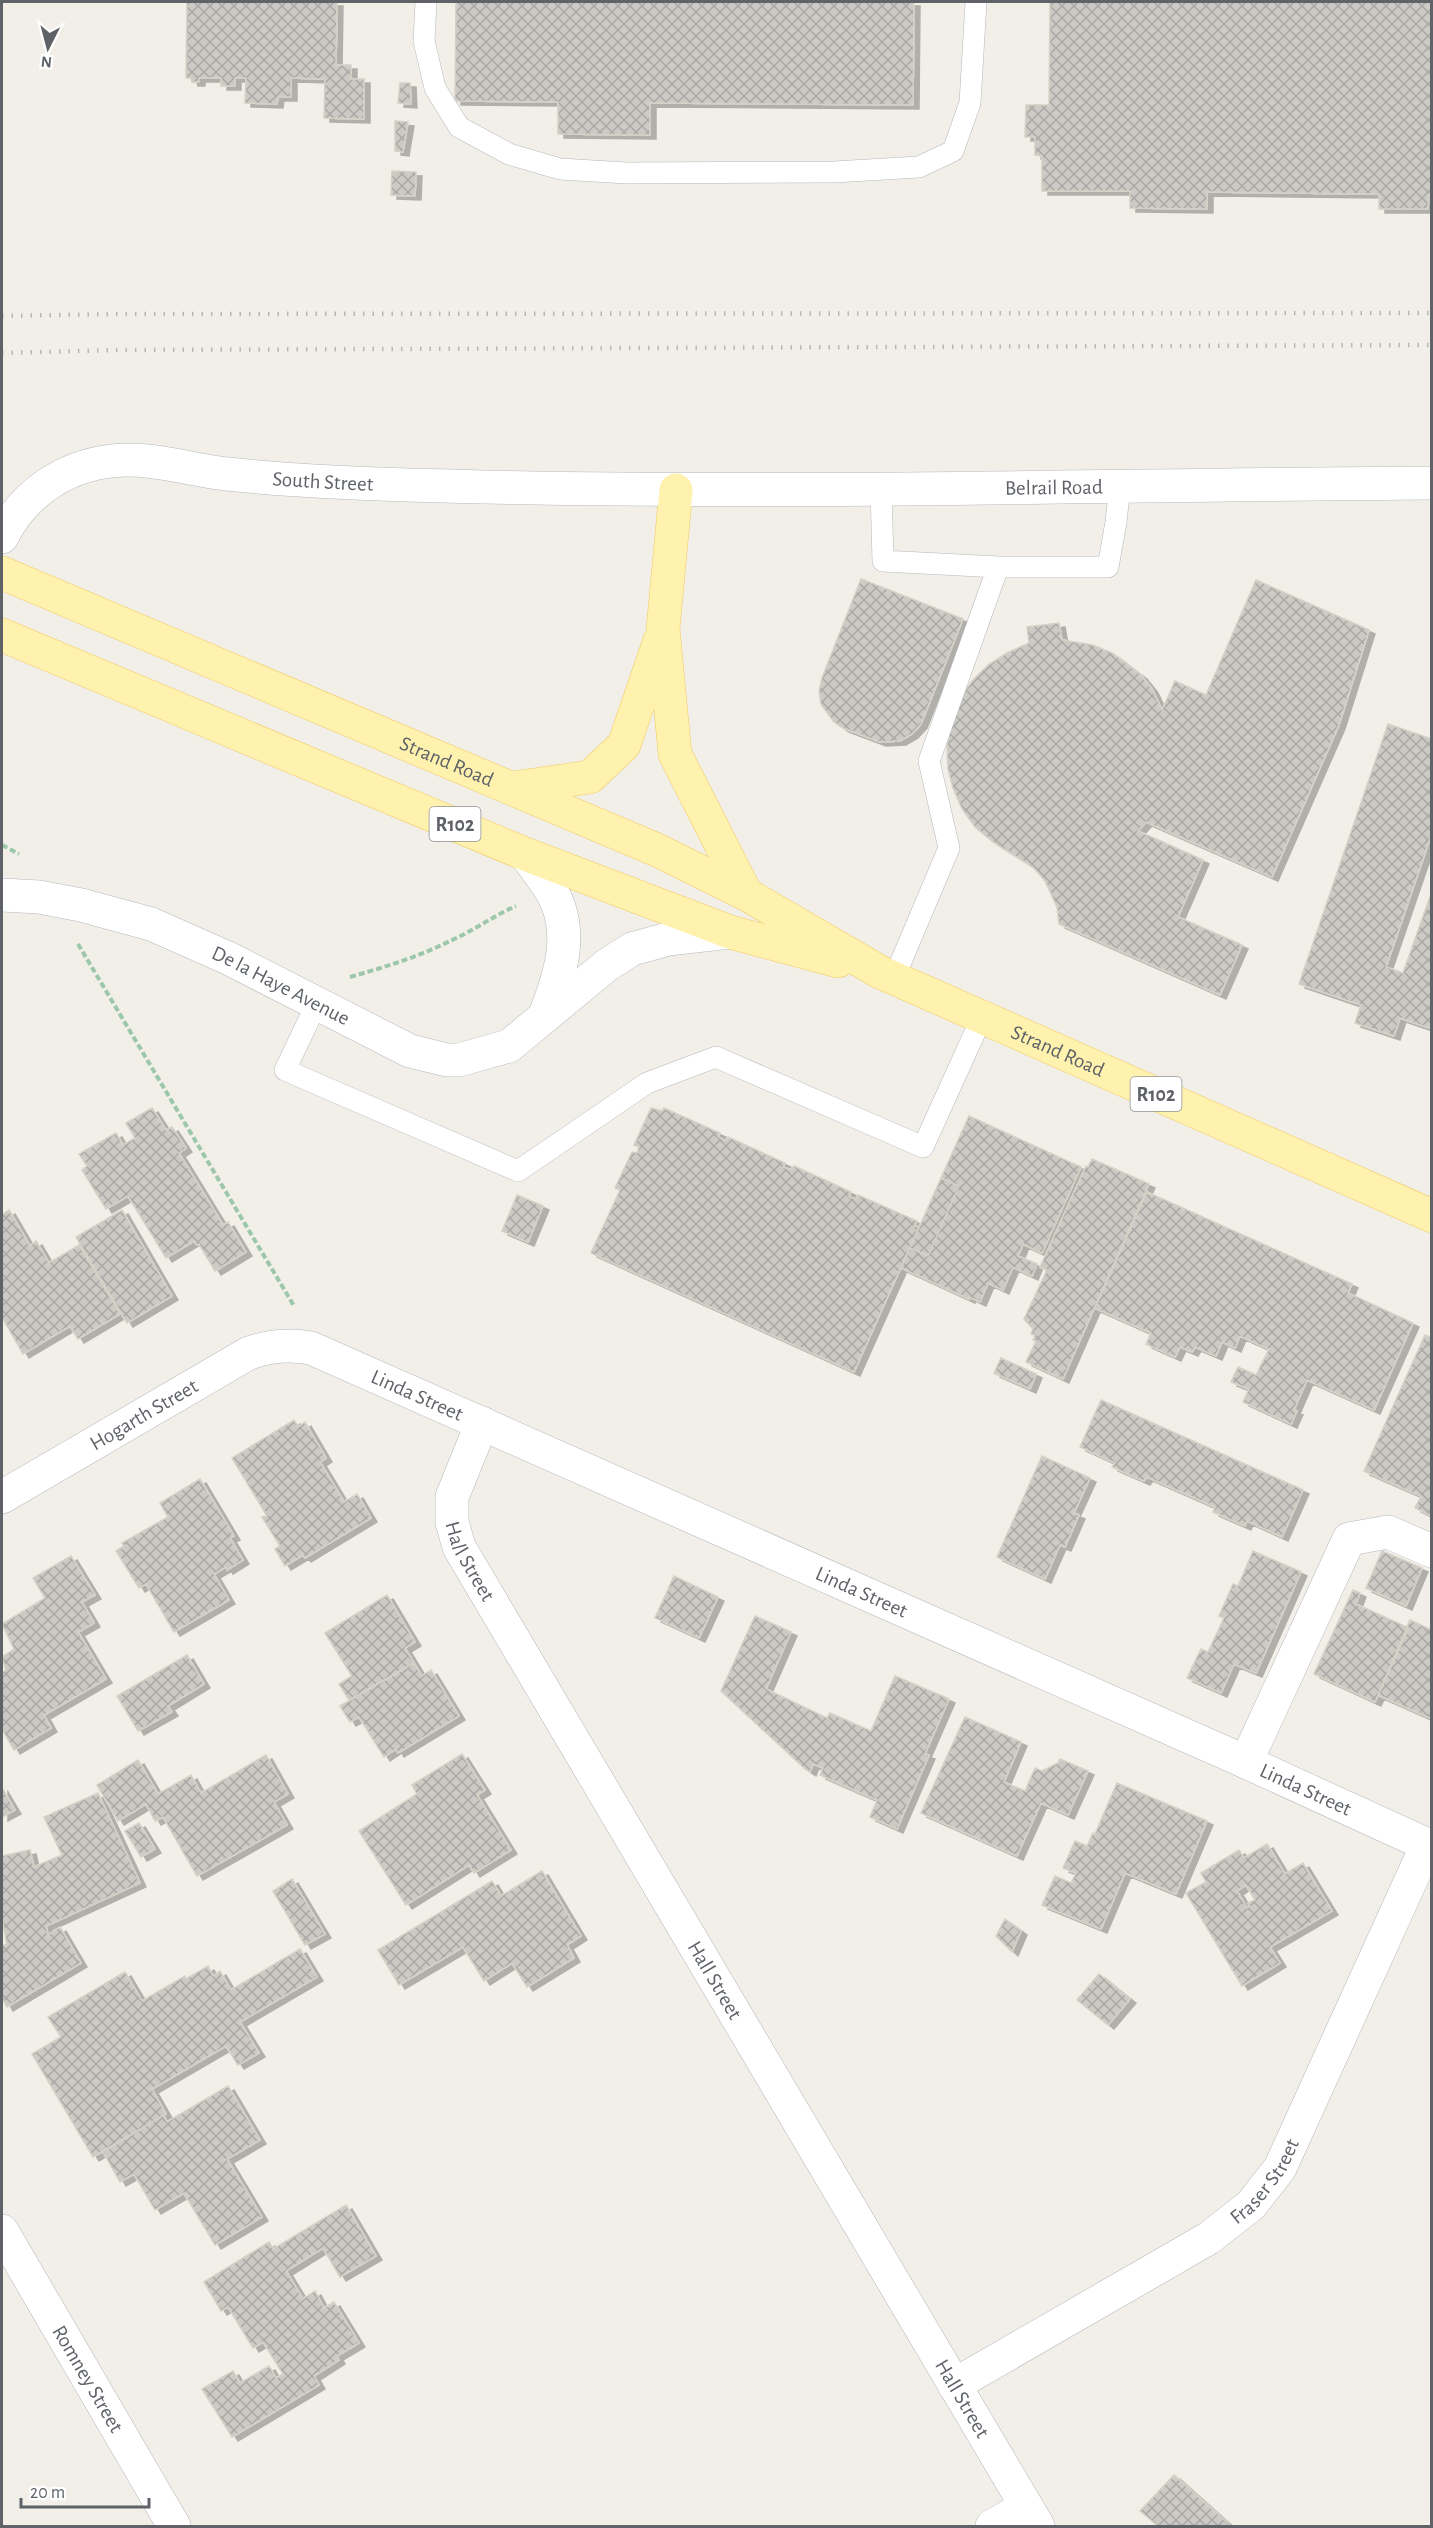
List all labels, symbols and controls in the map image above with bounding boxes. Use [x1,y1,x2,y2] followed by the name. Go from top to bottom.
[18,18,78,78] north arrow
[40,53,53,70] text: N
[272,468,374,495] street label: South Street
[1005,477,1103,499] street label: Belrail Road
[397,733,497,791] street label: Strand Road
[430,807,480,841] road number: R102
[209,942,353,1029] street label: De la Haye Avenue
[1008,1021,1108,1081] street label: Strand Road
[1130,1077,1182,1111] road number: R102
[368,1366,466,1425] street label: Linda Street
[86,1375,202,1454] street label: Hogarth Street
[441,1519,499,1605] street label: Hall Street
[812,1563,911,1622] street label: Linda Street
[1256,1760,1355,1820] street label: Linda Street
[684,1938,746,2023] street label: Hall Street
[1226,2135,1303,2228] street label: Fraser Street
[48,2322,127,2436] street label: Romney Street
[931,2356,993,2442] street label: Hall Street
[21,2471,148,2509] scale bar
[30,2484,65,2502] text: 20 m

